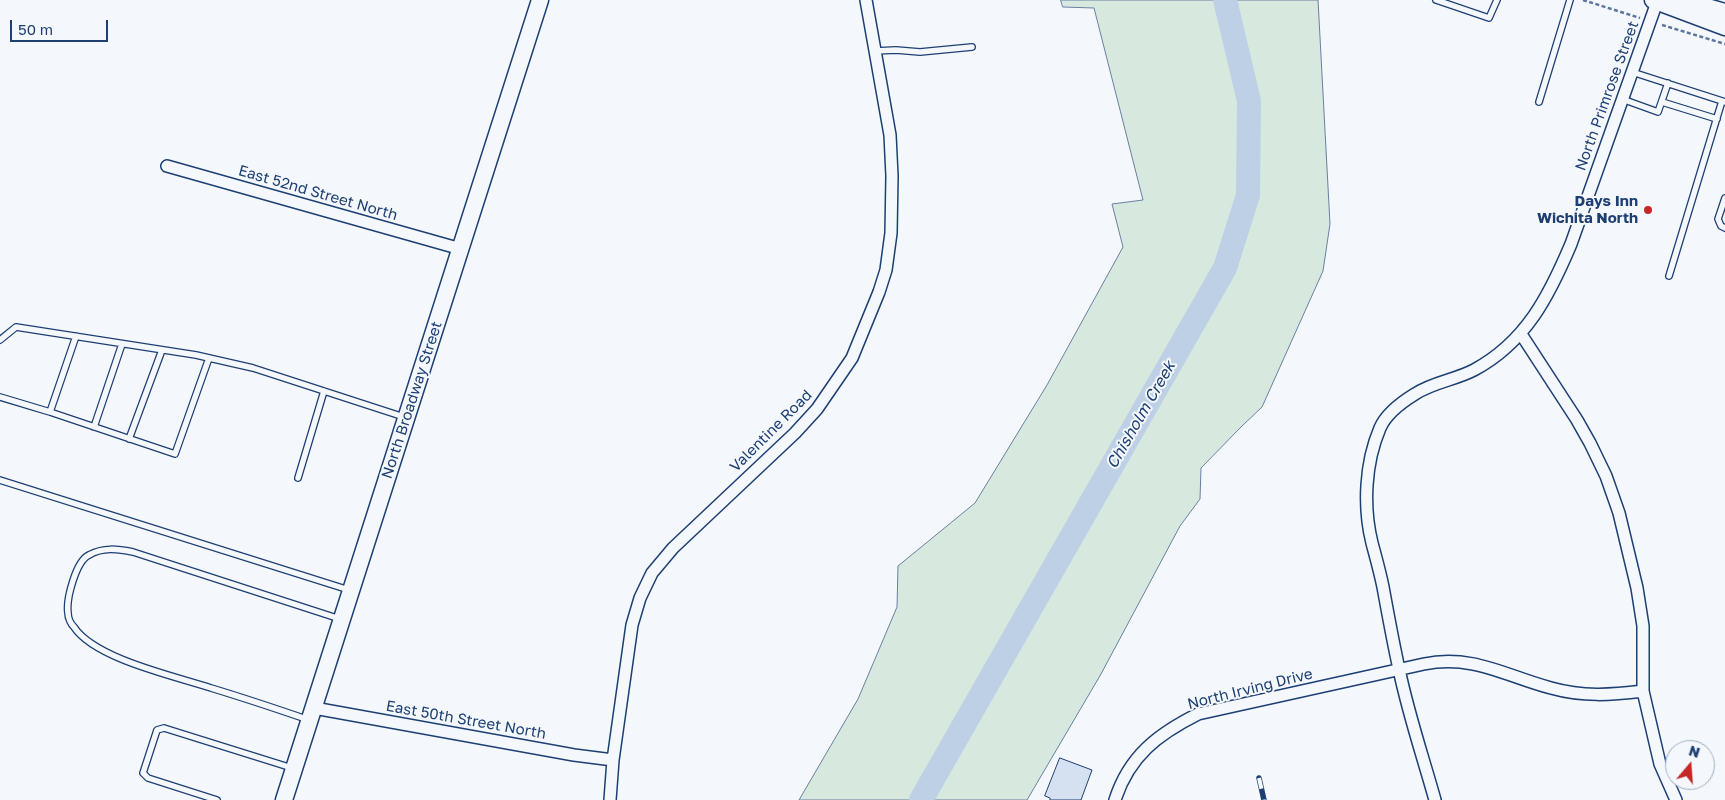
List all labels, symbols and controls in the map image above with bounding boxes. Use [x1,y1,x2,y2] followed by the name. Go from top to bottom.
[12,10,110,42] scale bar
[1572,19,1642,173] street label: North Primrose Street
[18,20,53,38] text: 50 m
[236,162,400,224] street label: East 52nd Street North
[1537,192,1638,227] place label: Days Inn Wichita North
[1642,204,1654,216] marker: Days Inn Wichita North
[378,319,446,481] street label: North Broadway Street
[1102,358,1180,472] water label: Chisholm Creek
[726,386,816,476] street label: Valentine Road
[1186,665,1314,713] street label: North Irving Drive
[385,697,547,743] street label: East 50th Street North
[1665,740,1715,790] north arrow
[1687,741,1702,761] text: N

